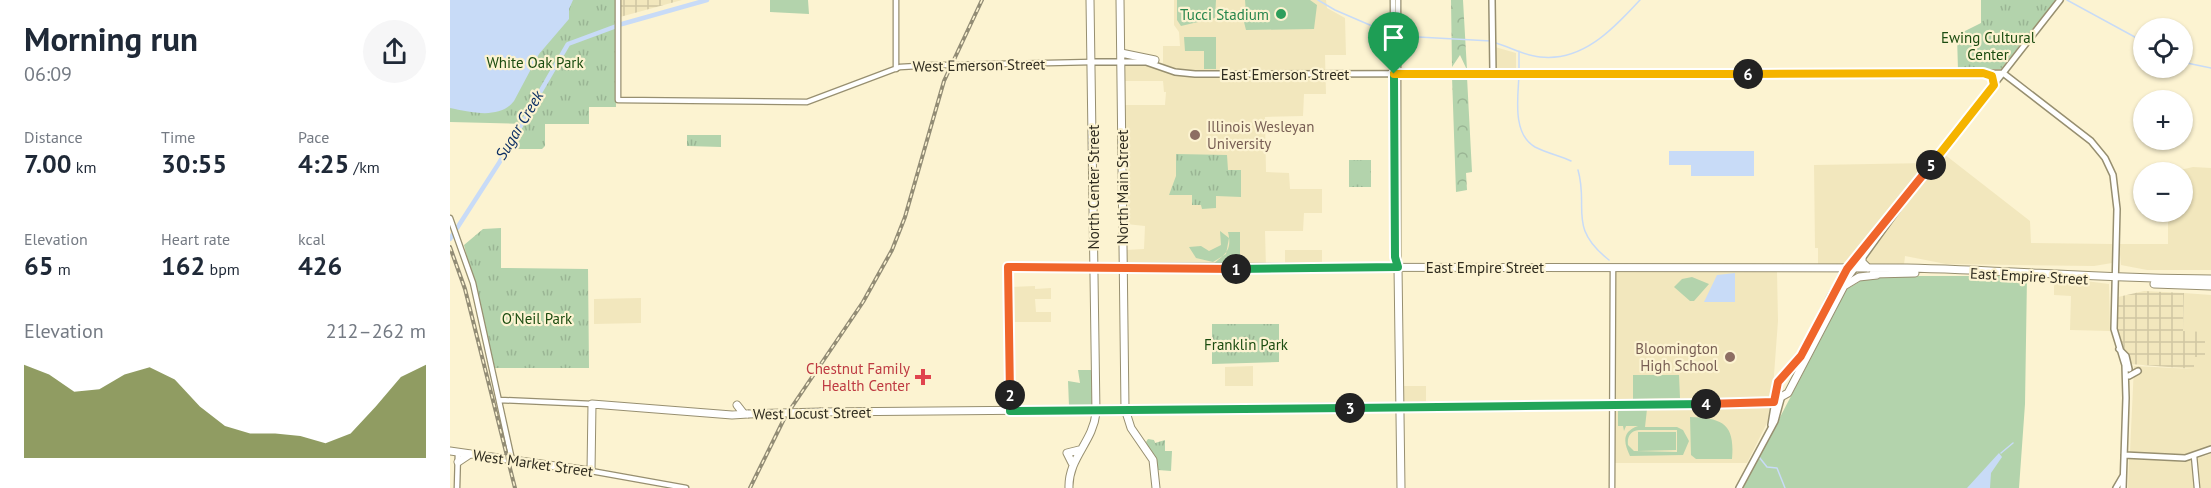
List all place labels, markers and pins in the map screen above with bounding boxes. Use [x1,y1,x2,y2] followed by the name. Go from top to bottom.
[1180,5,1269,24] place label: Tucci Stadium
[1274,7,1288,21] marker: Tucci Stadium
[1368,12,1419,74] pin
[1733,59,1763,89] pin: 6
[1207,117,1314,153] place label: Illinois Wesleyan University
[1188,128,1202,142] marker: Illinois Wesleyan University
[1916,150,1946,180] pin: 5
[1221,254,1251,284] pin: 1
[1635,339,1719,375] place label: Bloomington High School
[1723,350,1737,364] marker: Bloomington High School
[806,359,910,395] place label: Chestnut Family Health Center
[914,368,932,386] marker: Chestnut Family Health Center
[995,380,1025,410] pin: 2
[1691,389,1721,419] pin: 4
[1335,393,1365,423] pin: 3

